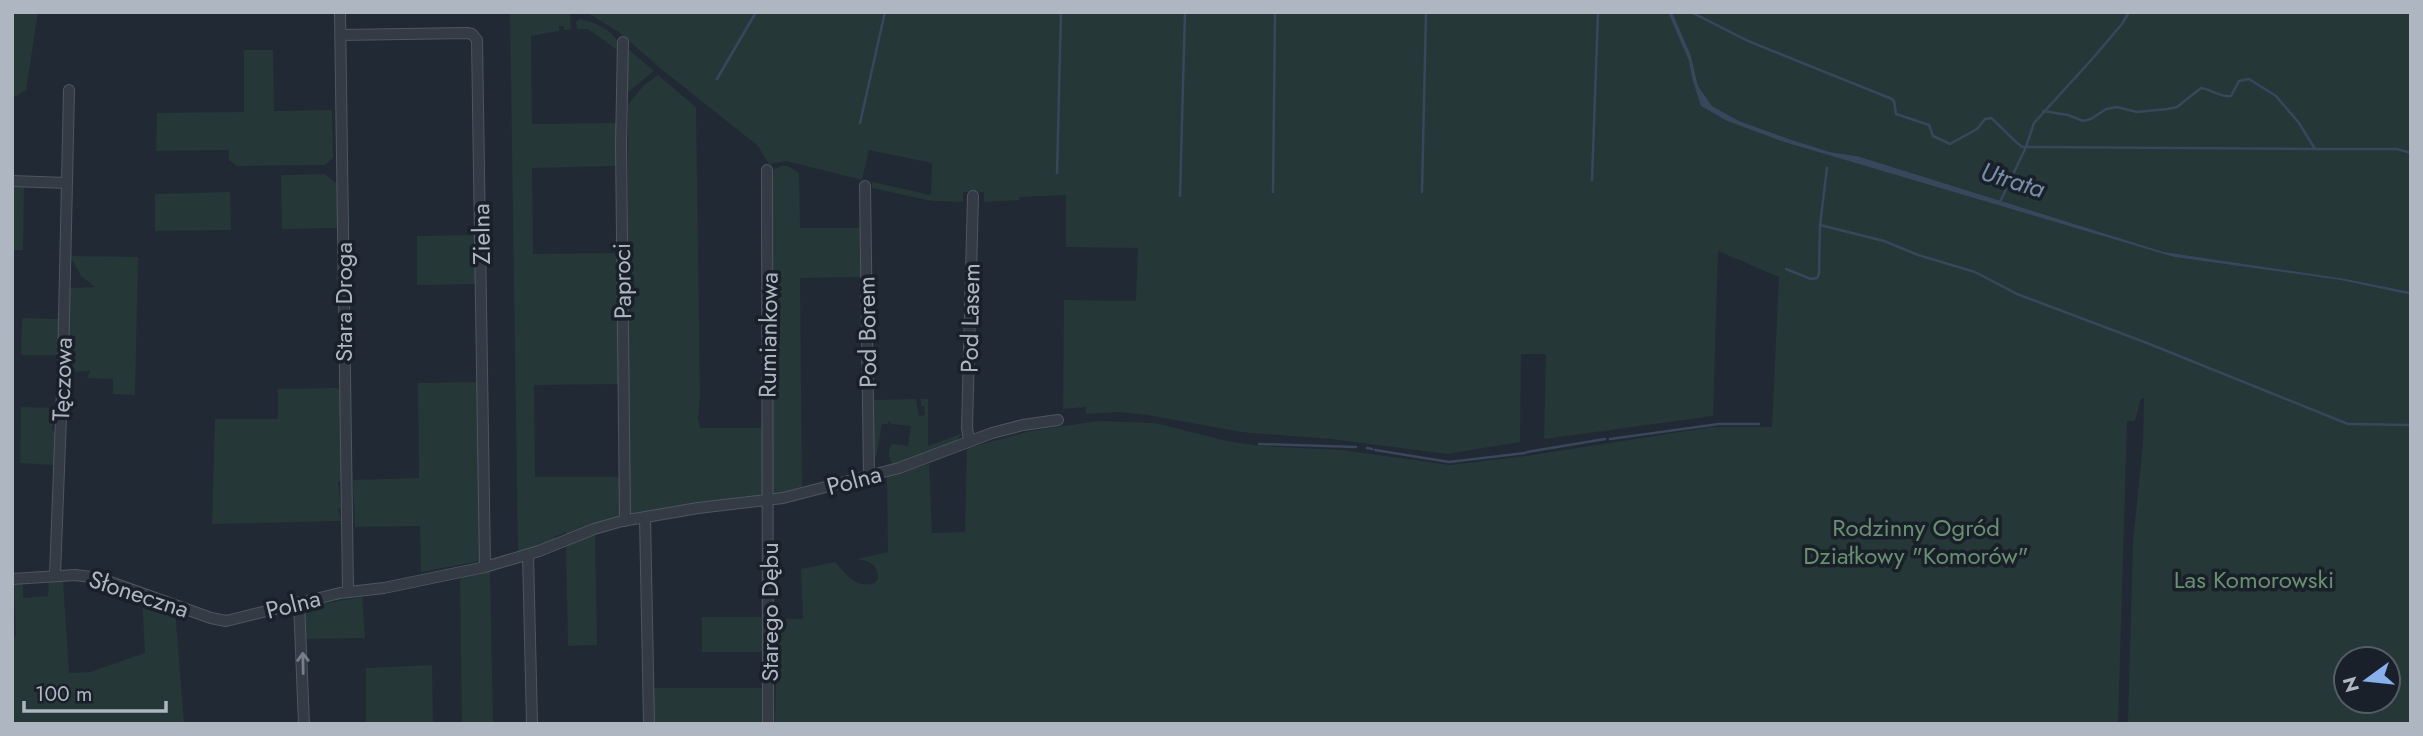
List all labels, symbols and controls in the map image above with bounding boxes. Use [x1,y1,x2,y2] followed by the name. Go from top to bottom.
[1976,152,2050,208] water label: Utrata
[463,203,499,265] street label: Zielna
[326,242,361,362] street label: Stara Droga
[604,243,640,319] street label: Paproci
[952,263,988,373] street label: Pod Lasem
[749,272,787,398] street label: Rumiankowa
[849,276,885,388] street label: Pod Borem
[43,336,81,422] street label: Tęczowa
[823,456,885,504] street label: Polna
[1803,510,2029,573] park label: Rodzinny Ogród Działkowy "Komorów"
[752,542,787,682] street label: Starego Dębu
[84,561,194,627] street label: Słoneczna
[2174,562,2334,597] park label: Las Komorowski
[262,580,324,628] street label: Polna
[2332,645,2402,715] north arrow
[296,652,309,675] one-way arrow
[24,670,166,714] scale bar
[2336,673,2366,695] text: N
[35,679,92,709] text: 100 m

